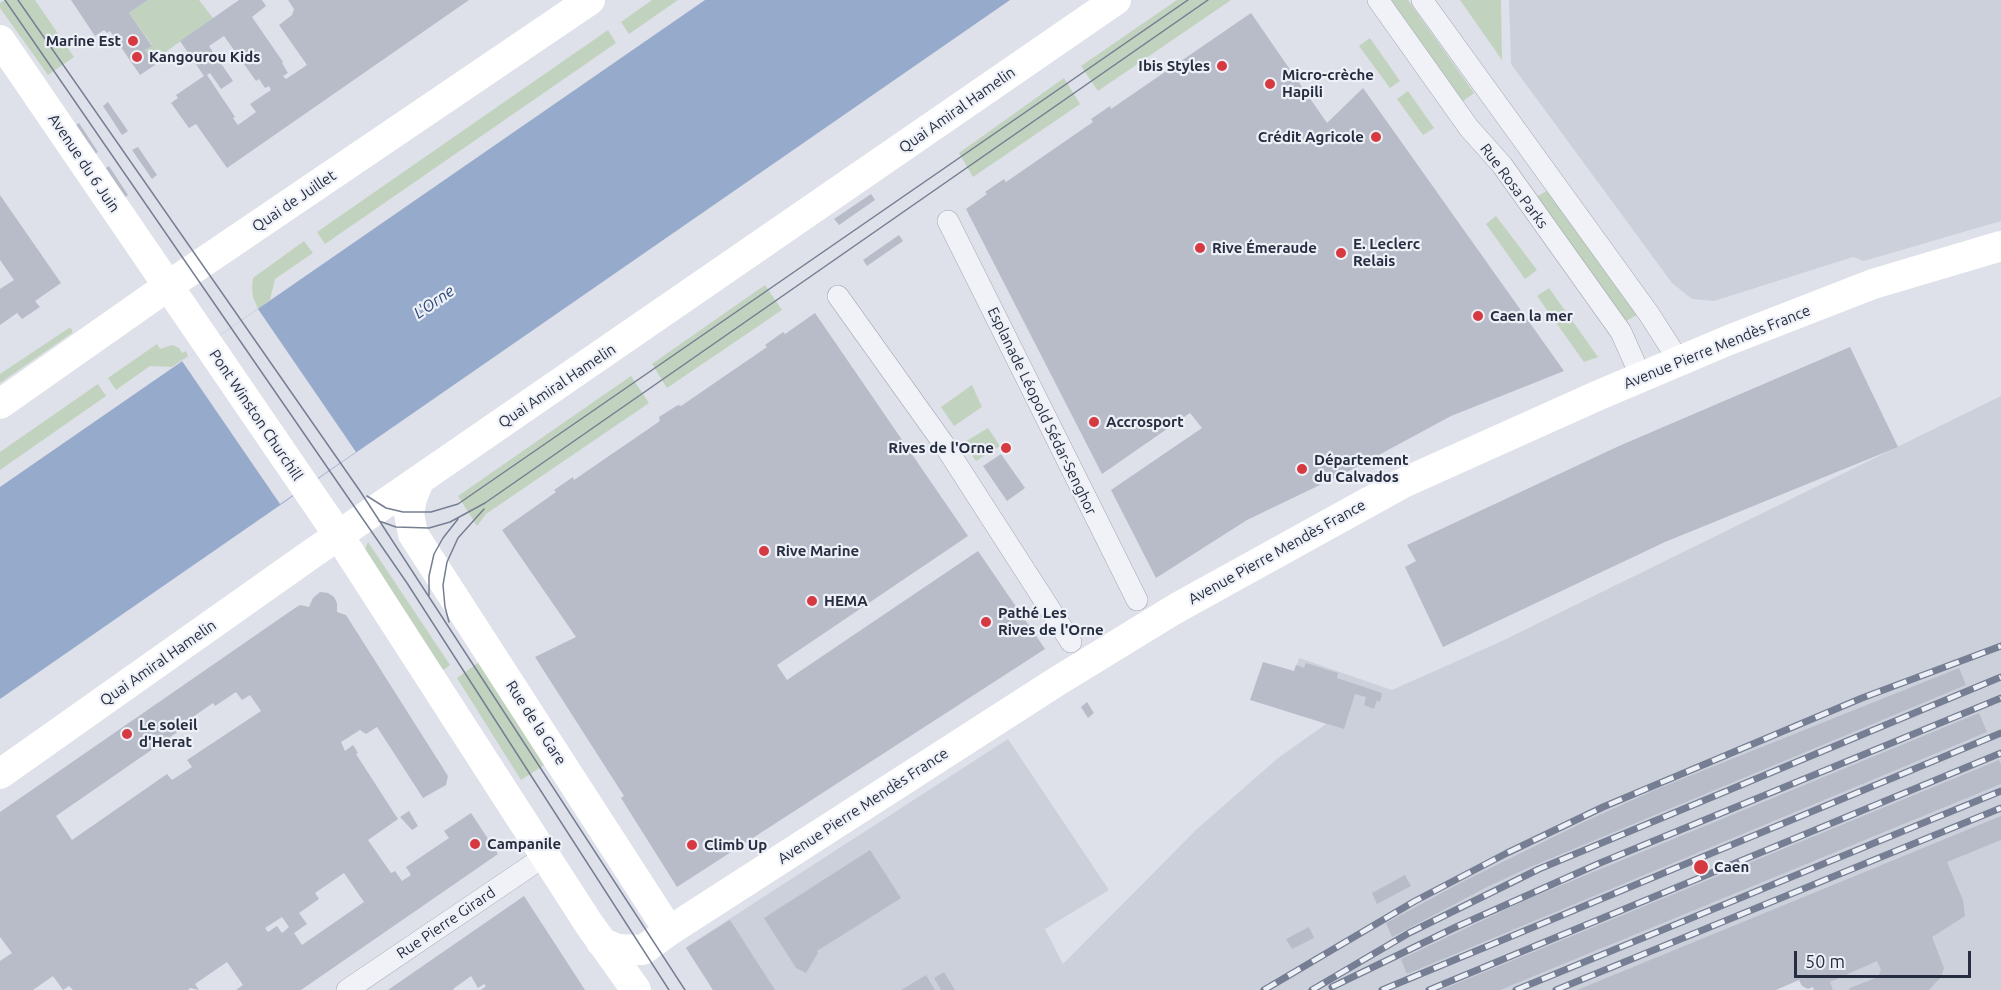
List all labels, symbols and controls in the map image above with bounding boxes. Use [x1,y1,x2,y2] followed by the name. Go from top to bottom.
[46,32,121,50] place label: Marine Est
[126,34,140,48] marker: Marine Est
[149,48,260,66] place label: Kangourou Kids
[130,50,144,64] marker: Kangourou Kids
[1138,57,1210,75] place label: Ibis Styles
[1215,59,1229,73] marker: Ibis Styles
[895,63,1019,157] street label: Quai Amiral Hamelin
[1282,66,1374,101] place label: Micro-crèche Hapili
[1263,77,1277,91] marker: Micro-crèche Hapili
[44,110,124,216] street label: Avenue du 6 Juin
[1258,128,1364,146] place label: Crédit Agricole
[1369,130,1383,144] marker: Crédit Agricole
[1476,140,1552,232] street label: Rue Rosa Parks
[249,166,339,236] street label: Quai de Juillet
[1353,235,1420,270] place label: E. Leclerc Relais
[1212,239,1317,257] place label: Rive Émeraude
[1193,241,1207,255] marker: Rive Émeraude
[1334,246,1348,260] marker: E. Leclerc Relais
[410,281,458,323] water label: L'Orne
[1621,301,1813,393] street label: Avenue Pierre Mendès France
[984,304,1100,518] street label: Esplanade Léopold Sédar-Senghor
[1490,307,1573,325] place label: Caen la mer
[1471,309,1485,323] marker: Caen la mer
[495,340,619,432] street label: Quai Amiral Hamelin
[205,346,307,484] street label: Pont Winston Churchill
[1106,413,1184,431] place label: Accrosport
[1087,415,1101,429] marker: Accrosport
[888,439,994,457] place label: Rives de l'Orne
[999,441,1013,455] marker: Rives de l'Orne
[1314,451,1409,486] place label: Département du Calvados
[1295,462,1309,476] marker: Département du Calvados
[1185,496,1369,608] street label: Avenue Pierre Mendès France
[776,542,859,560] place label: Rive Marine
[757,544,771,558] marker: Rive Marine
[824,592,868,610] place label: HEMA
[805,594,819,608] marker: HEMA
[998,604,1104,639] place label: Pathé Les Rives de l'Orne
[979,615,993,629] marker: Pathé Les Rives de l'Orne
[96,616,220,710] street label: Quai Amiral Hamelin
[502,677,570,769] street label: Rue de la Gare
[139,716,197,751] place label: Le soleil d'Herat
[120,727,134,741] marker: Le soleil d'Herat
[774,744,952,868] street label: Avenue Pierre Mendès France
[487,835,561,853] place label: Campanile
[704,836,767,854] place label: Climb Up
[468,837,482,851] marker: Campanile
[685,838,699,852] marker: Climb Up
[1692,858,1710,876] marker: Caen
[1714,858,1749,876] place label: Caen
[393,883,499,963] street label: Rue Pierre Girard
[1797,939,1974,977] scale bar
[1805,951,1845,971] text: 50 m

